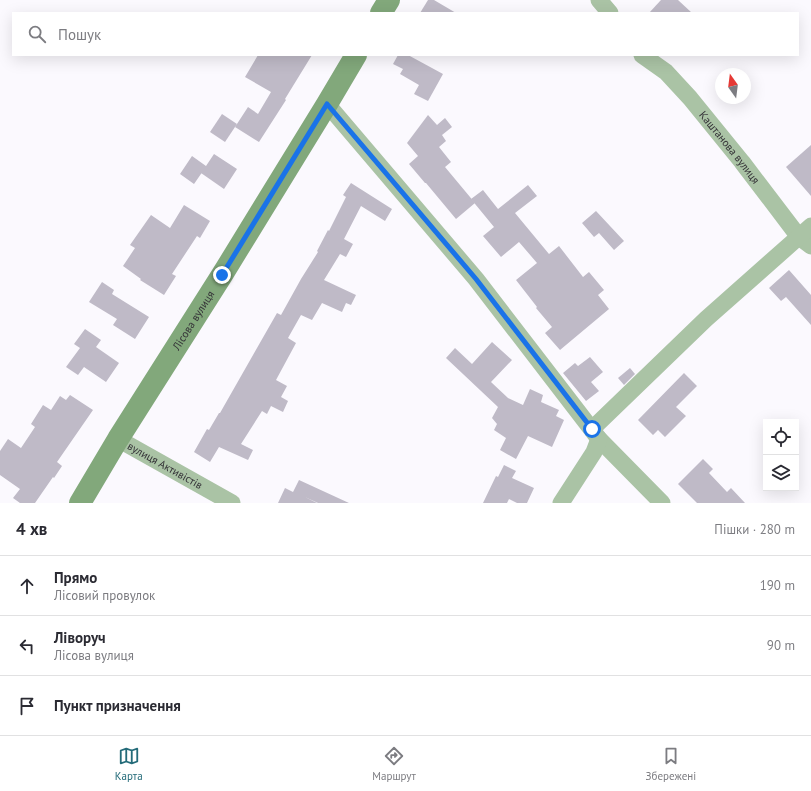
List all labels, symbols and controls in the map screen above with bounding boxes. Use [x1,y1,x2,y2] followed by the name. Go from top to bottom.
[12,12,799,56] search box
[26,23,48,45] icon: search
[58,25,101,44] text: Пошук
[715,68,751,104] north arrow
[696,108,763,186] street label: Каштанова вулиця
[213,266,231,284] route end
[169,288,217,353] street label: Лісова вулиця
[763,419,799,491] map controls
[763,419,799,455] button: locate
[583,420,601,438] route start
[125,439,205,492] street label: вулиця Активістів
[763,455,799,491] button: layers
[16,518,47,540] text: 4 хв
[714,521,795,538] text: Пішки · 280 m
[54,568,97,587] text: Прямо
[16,575,38,597] icon: ahead
[760,577,795,594] text: 190 m
[54,587,155,604] text: Лісовий провулок
[54,628,106,647] text: Ліворуч
[16,635,38,657] icon: left
[767,637,795,654] text: 90 m
[54,647,134,664] text: Лісова вулиця
[16,695,38,717] icon: arrive
[54,696,181,715] text: Пункт призначення
[115,745,143,783] tab: Карта
[372,745,416,783] tab: Маршрут
[646,745,696,783] tab: Збережені

